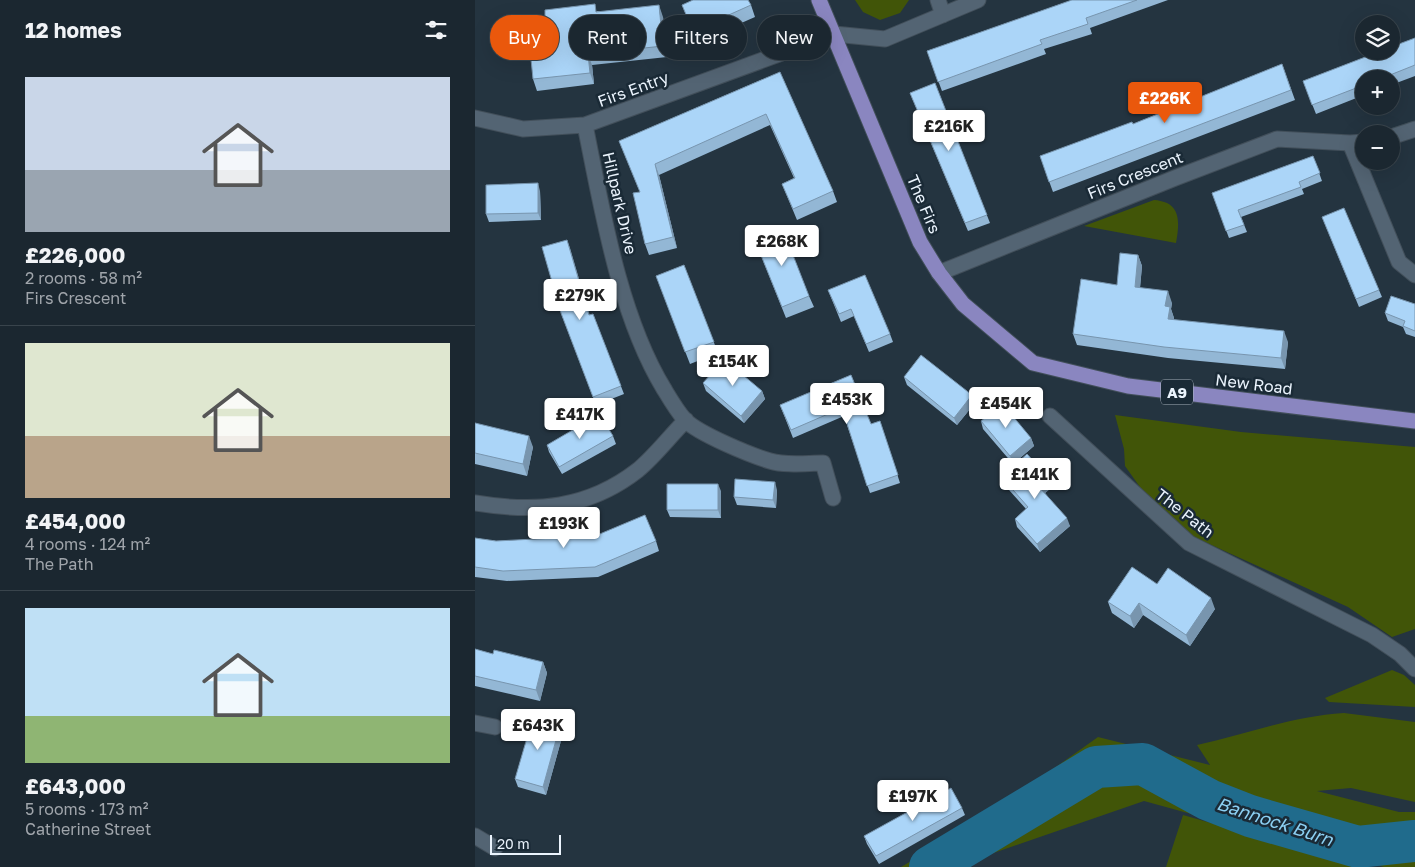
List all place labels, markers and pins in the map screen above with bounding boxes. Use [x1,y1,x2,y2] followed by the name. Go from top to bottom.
[1130,82,1200,124] pin: £226K
[914,110,984,152] pin: £216K
[747,224,817,267] pin: £268K
[545,278,615,321] pin: £279K
[698,344,768,387] pin: £154K
[812,382,882,425] pin: £453K
[971,386,1041,429] pin: £454K
[545,398,615,440] pin: £417K
[1000,458,1070,500] pin: £141K
[529,506,599,549] pin: £193K
[503,708,573,751] pin: £643K
[878,780,948,822] pin: £197K

